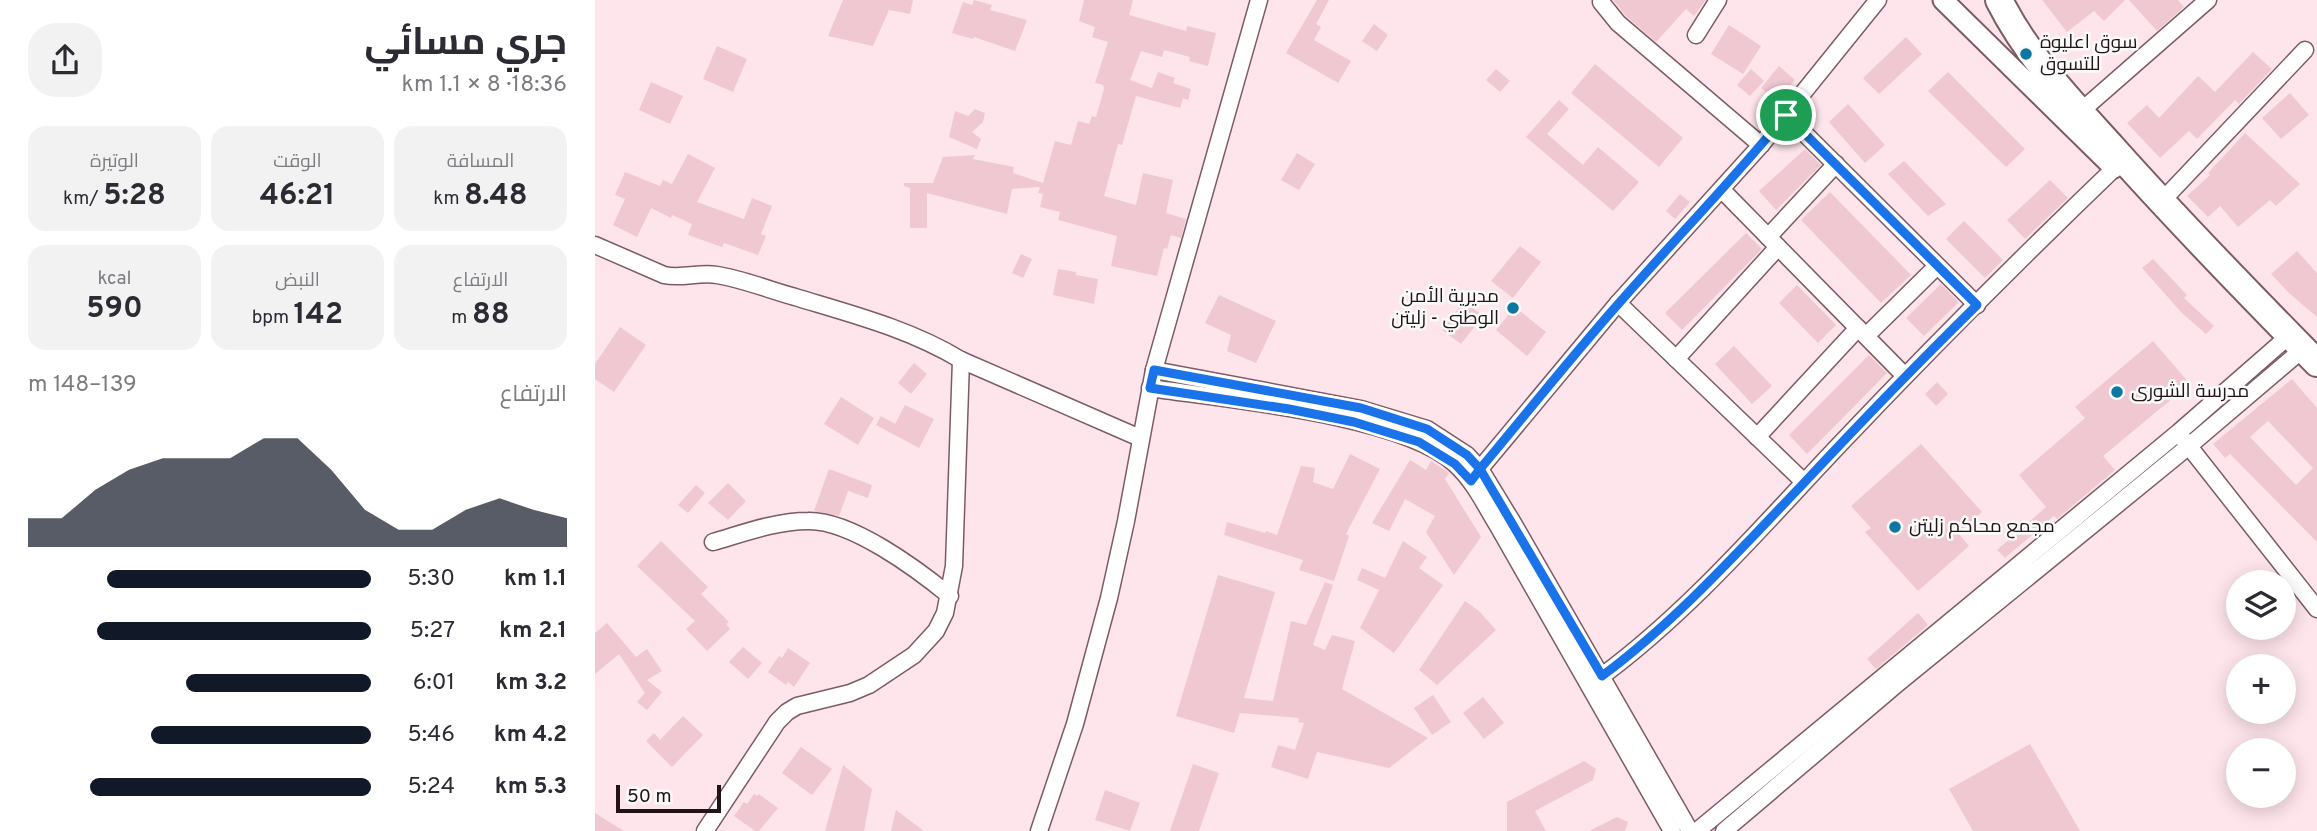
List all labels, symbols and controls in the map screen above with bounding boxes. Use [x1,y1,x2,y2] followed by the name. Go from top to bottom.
[365,20,567,69] text: جري مسائي
[28,23,102,97] button: share
[2040,31,2137,77] place label: سوق اعليوة للتسوق
[2018,46,2034,62] marker: سوق اعليوة للتسوق
[402,71,567,100] text: 18:36 · 8 × 1.1 km
[1756,85,1816,145] pin
[1767,96,1805,134] icon: arrive
[90,150,139,174] text: الوتيرة
[273,150,322,174] text: الوقت
[447,150,514,174] text: المسافة
[103,178,166,215] text: 5:28
[260,178,335,215] text: 46:21
[464,178,528,215] text: 8.48
[63,187,103,211] text: /km
[433,187,464,211] text: km
[98,267,131,291] text: kcal
[275,269,320,293] text: النبض
[453,269,508,293] text: الارتفاع
[1391,285,1499,332] place label: مديرية الأمن الوطني - زليتن
[86,291,143,328] text: 590
[294,297,343,334] text: 142
[472,297,510,334] text: 88
[1505,300,1521,316] marker: مديرية الأمن الوطني - زليتن
[252,306,294,330] text: bpm
[451,306,472,330] text: m
[28,371,137,400] text: 139–148 m
[2131,380,2249,404] place label: مدرسة الشورى
[500,381,567,410] text: الارتفاع
[2109,384,2125,400] marker: مدرسة الشورى
[1909,515,2055,539] place label: مجمع محاكم زليتن
[1887,519,1903,535] marker: مجمع محاكم زليتن
[407,565,455,594] text: 5:30
[504,565,567,594] text: 1.1 km
[2226,570,2296,808] map controls
[2226,570,2296,640] button: layers
[410,617,455,646] text: 5:27
[499,617,567,646] text: 2.1 km
[2226,654,2296,724] button: +
[413,669,455,698] text: 6:01
[495,669,567,698] text: 3.2 km
[408,721,455,750] text: 5:46
[494,721,567,750] text: 4.2 km
[2226,738,2296,808] button: −
[407,773,455,802] text: 5:24
[495,773,567,802] text: 5.3 km
[616,782,721,814] scale bar
[627,785,672,809] text: 50 m

